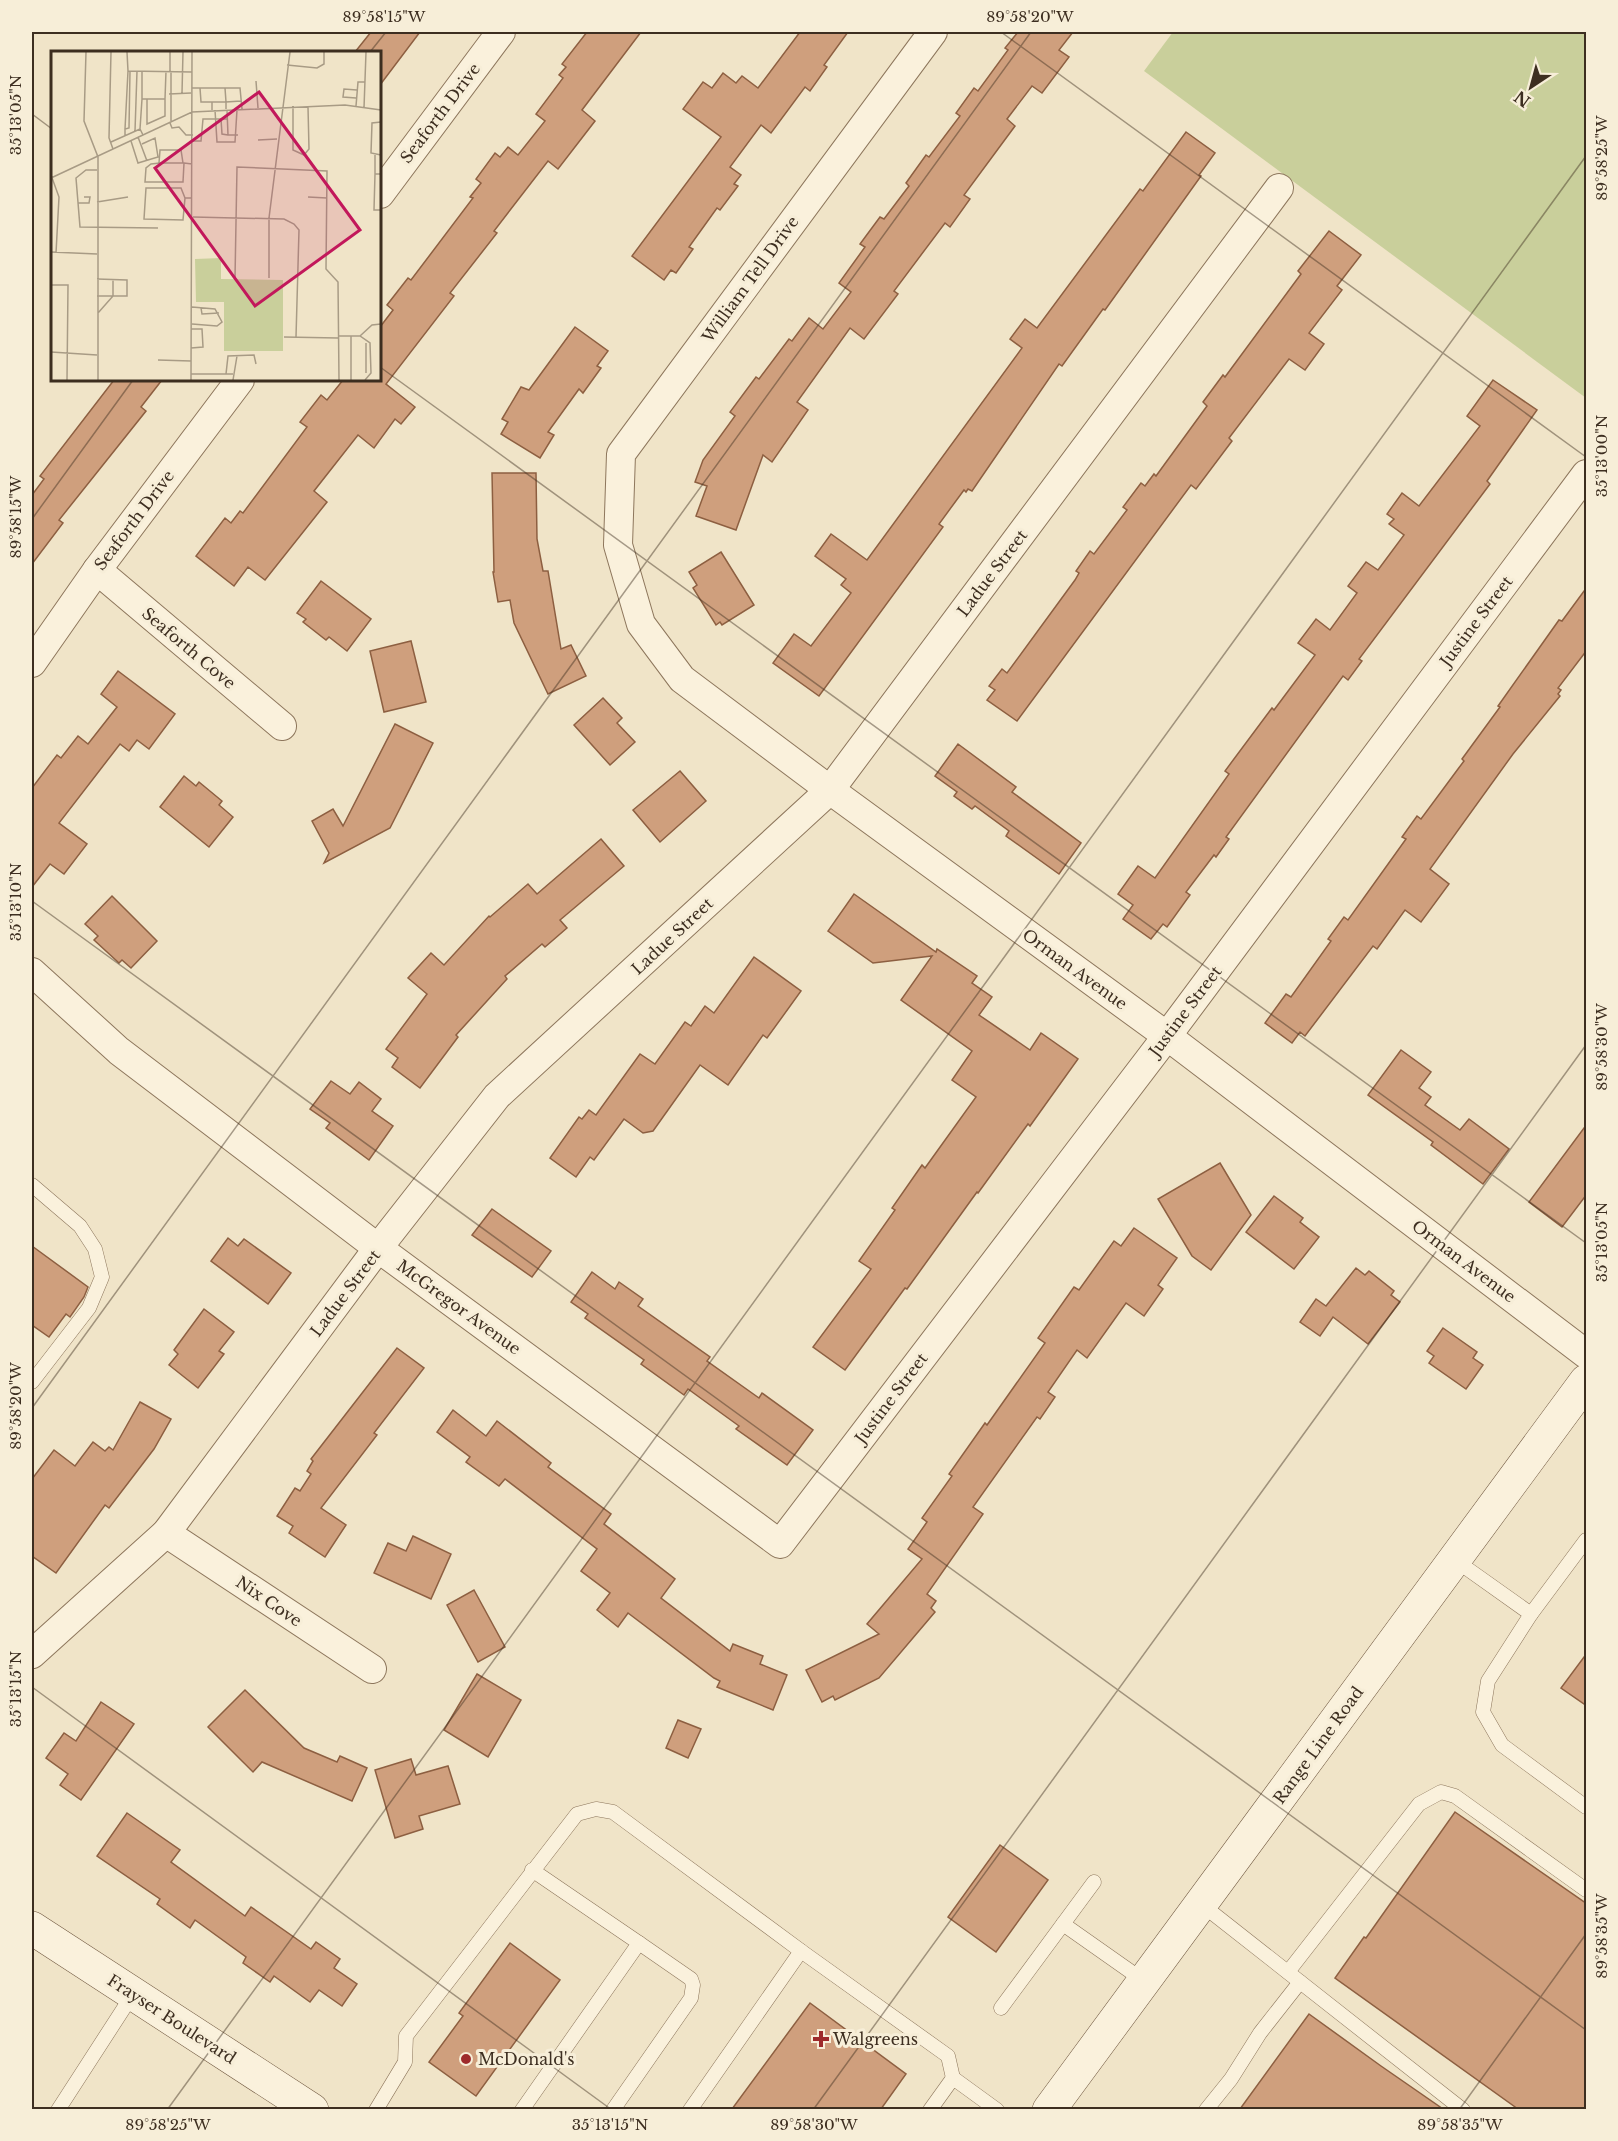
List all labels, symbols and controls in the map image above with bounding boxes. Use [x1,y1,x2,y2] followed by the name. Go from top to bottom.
[343,7,426,26] text: 89°58'15"W
[986,7,1074,26] text: 89°58'20"W
[51,51,381,381] inset map
[1501,57,1561,117] north arrow
[396,59,484,167] street label: Seaforth Drive
[6,75,25,155] text: 35°13'05"N
[1510,87,1534,112] text: N
[1592,115,1611,201] text: 89°58'25"W
[697,212,803,347] street label: William Tell Drive
[1592,415,1611,497] text: 35°13'00"N
[90,466,178,574] street label: Seaforth Drive
[6,475,25,558] text: 89°58'15"W
[953,525,1031,621] street label: Ladue Street
[1434,572,1517,672] street label: Justine Street
[138,603,240,693] street label: Seaforth Cove
[6,863,25,941] text: 35°13'10"N
[627,893,717,979] street label: Ladue Street
[1019,924,1131,1014] street label: Orman Avenue
[1143,962,1226,1062] street label: Justine Street
[1592,1003,1611,1091] text: 89°58'30"W
[1592,1202,1611,1282] text: 35°13'05"N
[1408,1215,1520,1307] street label: Orman Avenue
[306,1245,384,1341] street label: Ladue Street
[393,1255,525,1359] street label: McGregor Avenue
[849,1349,932,1449] street label: Justine Street
[6,1362,25,1450] text: 89°58'20"W
[232,1572,306,1630] street label: Nix Cove
[6,1651,25,1727] text: 35°13'15"N
[1269,1682,1367,1808] street label: Range Line Road
[1592,1893,1611,1979] text: 89°58'35"W
[104,1970,240,2068] street label: Frayser Boulevard
[832,2029,918,2049] place label: Walgreens
[814,2032,828,2046] marker: Walgreens
[478,2049,575,2069] place label: McDonald's
[459,2052,473,2066] marker: McDonald's
[125,2115,211,2134] text: 89°58'25"W
[572,2115,648,2134] text: 35°13'15"N
[770,2115,858,2134] text: 89°58'30"W
[1417,2115,1503,2134] text: 89°58'35"W

